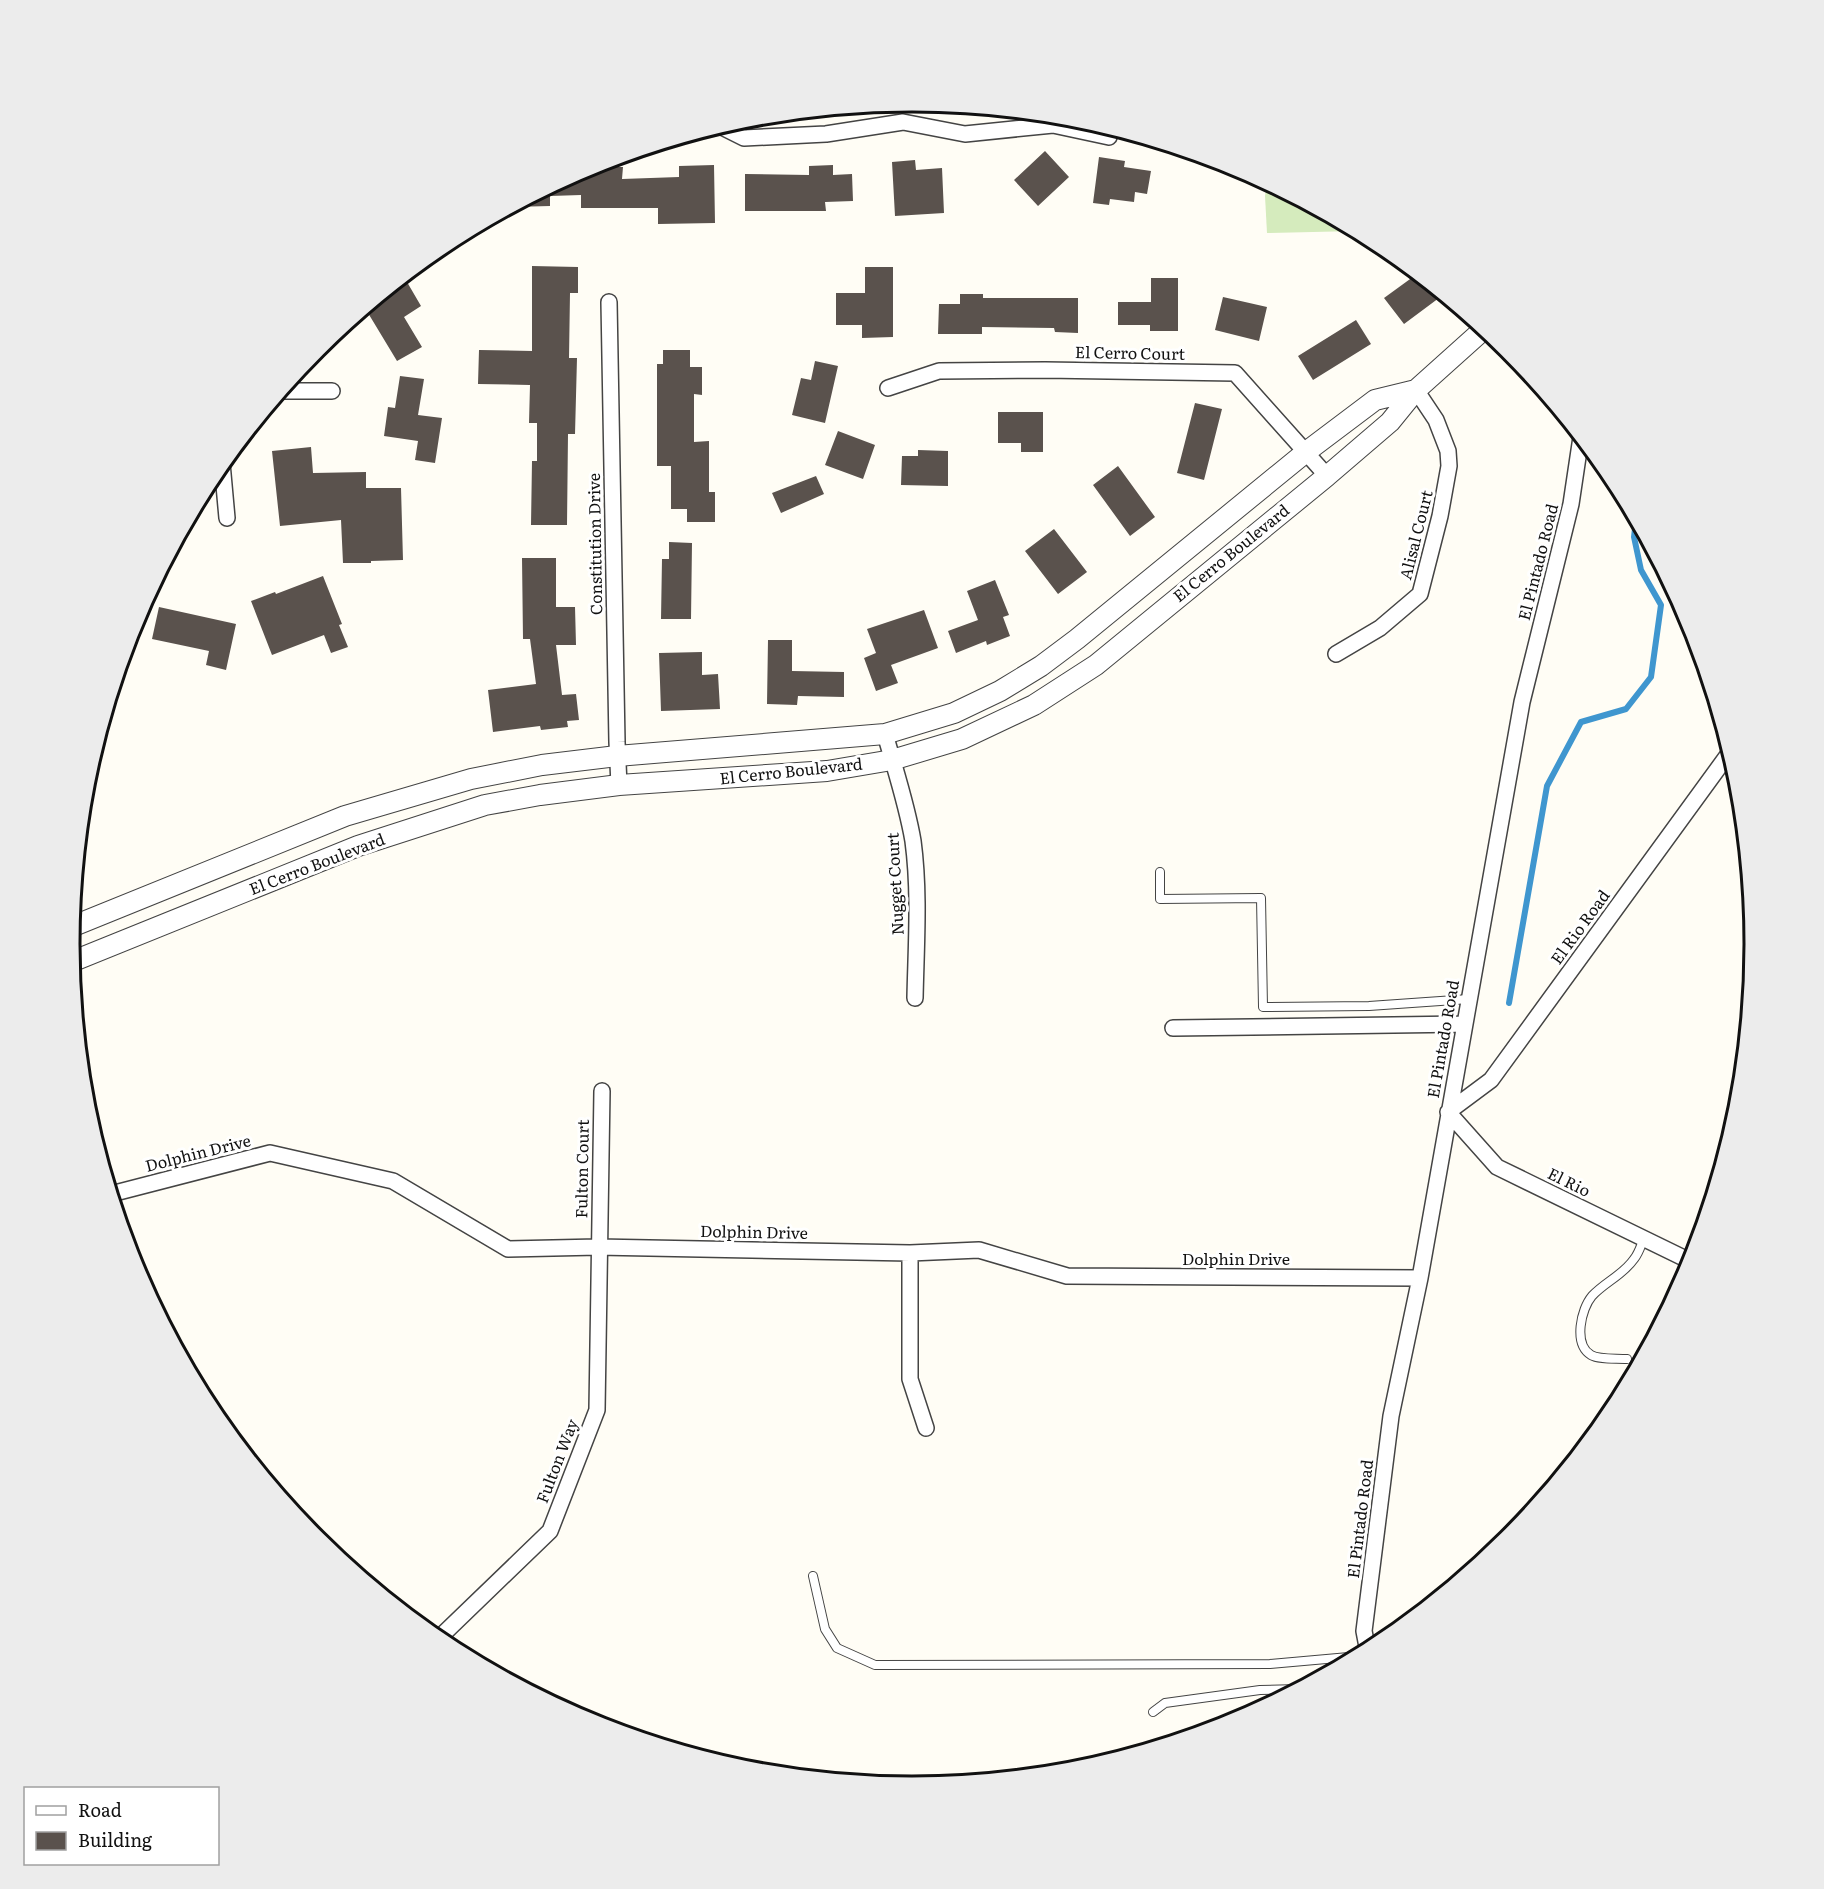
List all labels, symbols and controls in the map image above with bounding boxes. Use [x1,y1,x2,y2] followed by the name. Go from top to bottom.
[1075,339,1186,365] street label: El Cerro Court
[581,473,607,615] street label: Constitution Drive
[1392,487,1438,582] street label: Alisal Court
[1167,498,1294,607] street label: El Cerro Boulevard
[1511,501,1563,623] street label: El Pintado Road
[718,751,864,789] street label: El Cerro Boulevard
[245,826,388,900] street label: El Cerro Boulevard
[879,832,909,936] street label: Nugget Court
[1544,884,1615,969] street label: El Rio Road
[1420,978,1464,1100] street label: El Pintado Road
[568,1119,594,1219] street label: Fulton Court
[142,1127,253,1177] street label: Dolphin Drive
[1544,1160,1595,1202] street label: El Rio
[700,1218,808,1244] street label: Dolphin Drive
[1182,1246,1290,1270] street label: Dolphin Drive
[529,1414,583,1506] street label: Fulton Way
[1340,1458,1378,1580] street label: El Pintado Road
[24,1787,219,1865] legend
[78,1796,122,1823] text: Road
[78,1826,153,1853] text: Building

